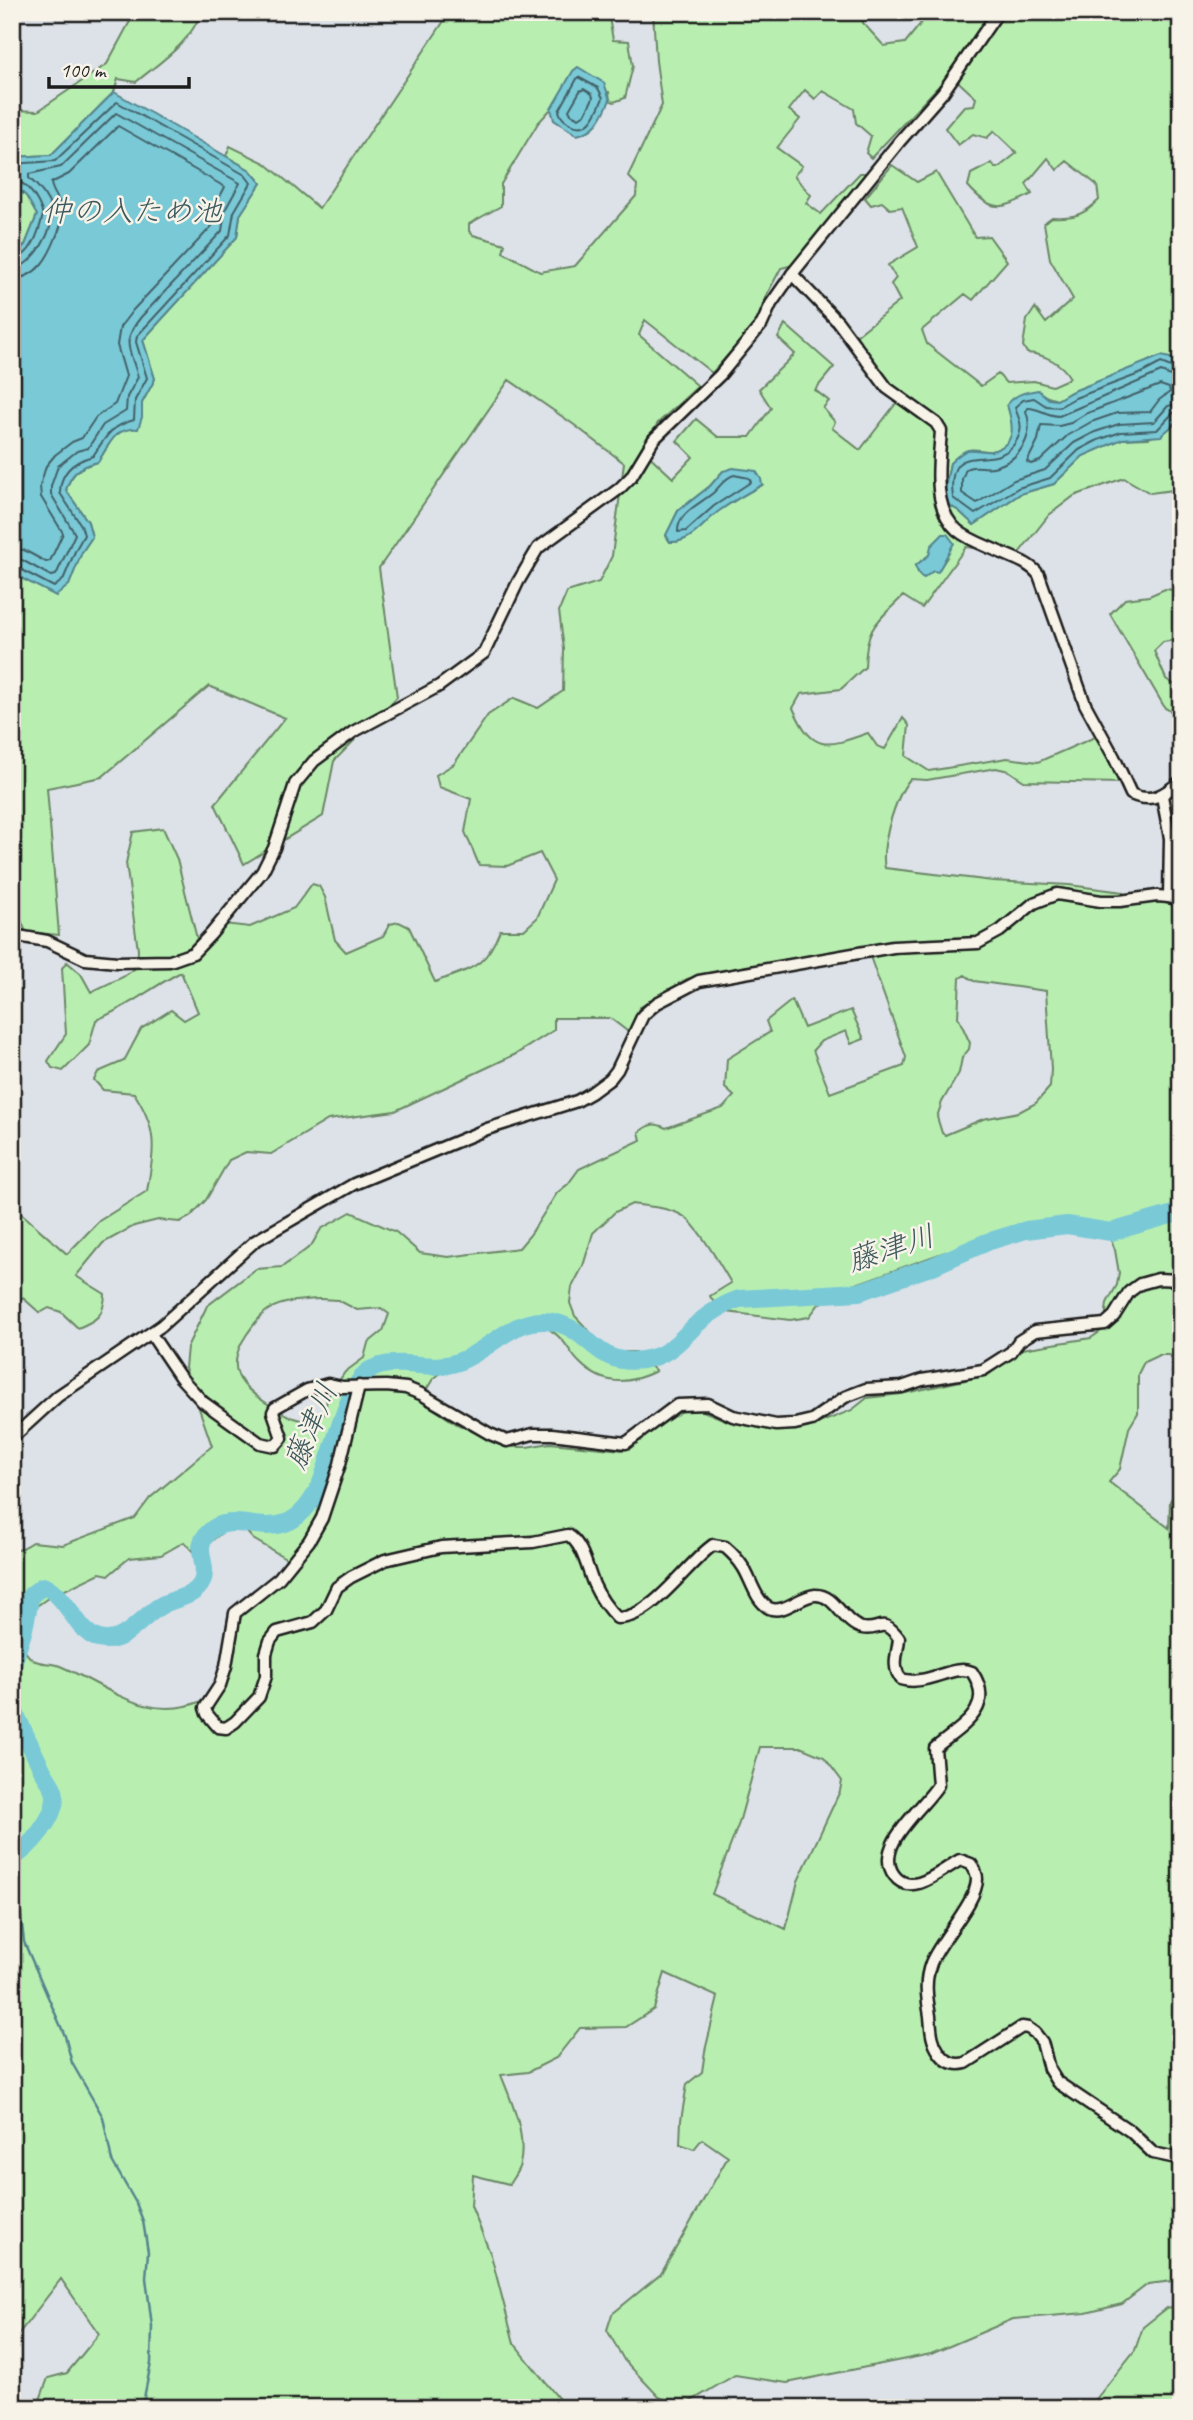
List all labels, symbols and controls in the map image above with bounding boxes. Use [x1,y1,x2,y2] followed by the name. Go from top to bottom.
[49,46,189,90] scale bar
[60,57,107,83] text: 100 m
[42,192,223,230] water label: 仲の入ため池
[842,1216,940,1280] water label: 藤津川
[276,1377,346,1475] water label: 藤津川

